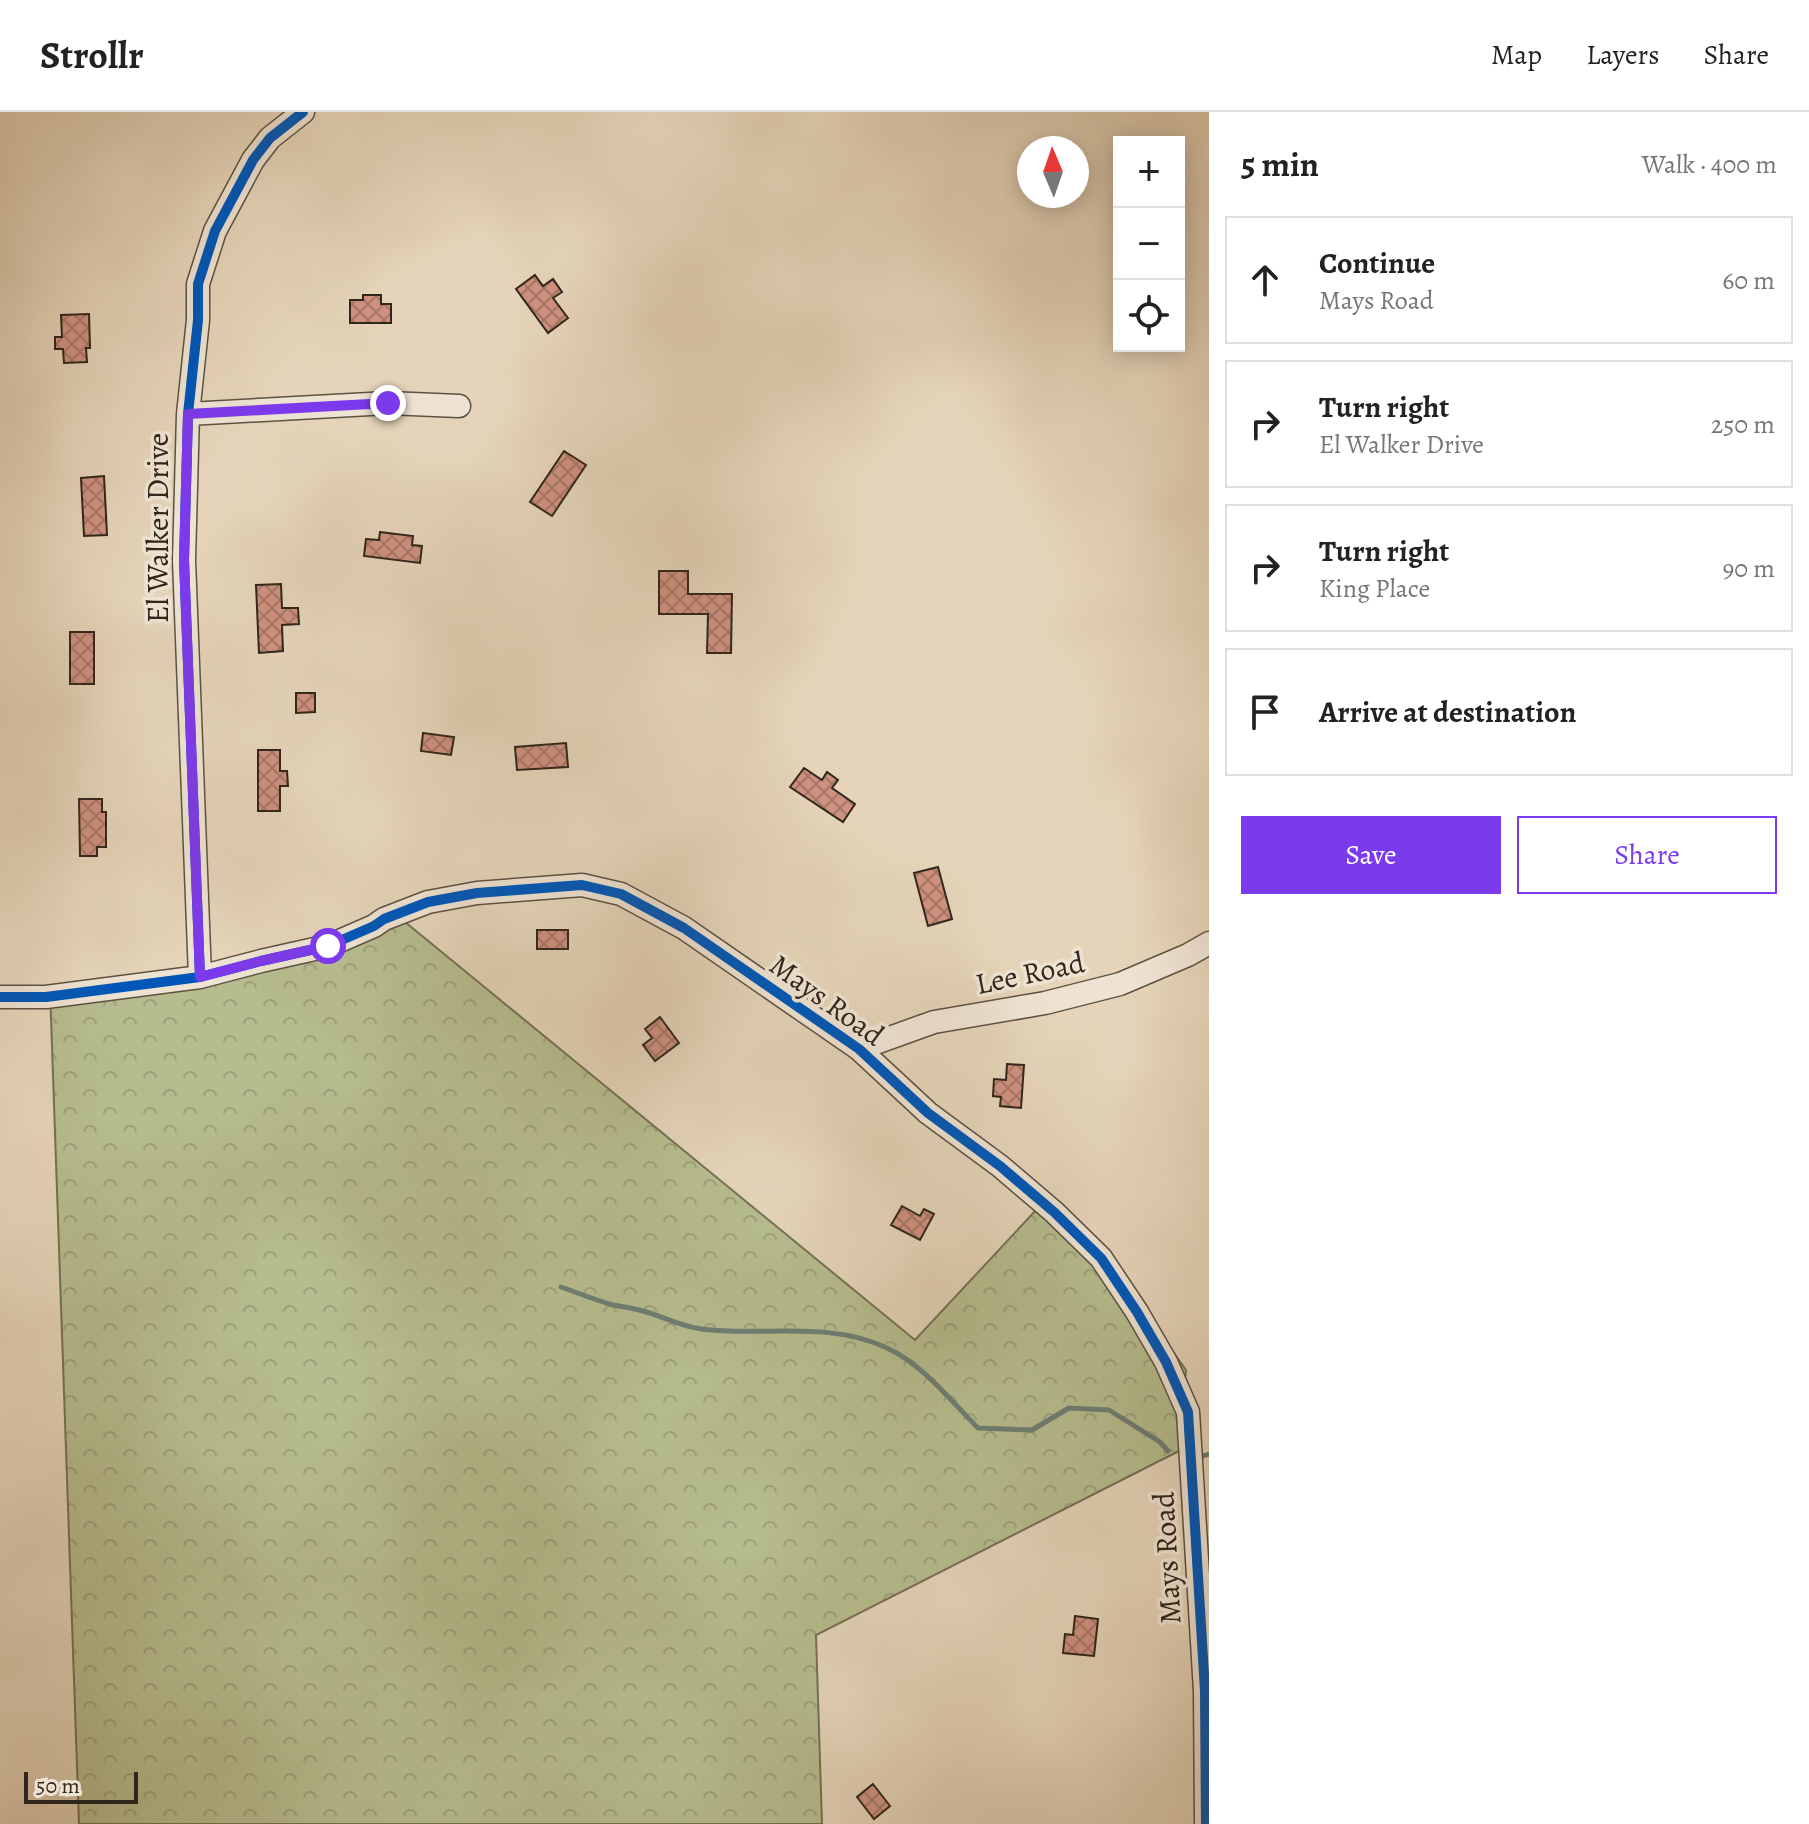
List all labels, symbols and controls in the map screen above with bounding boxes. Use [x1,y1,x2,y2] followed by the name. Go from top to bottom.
[40,29,144,81] text: Strollr
[1491,36,1542,74] text: Map
[1586,36,1659,74] text: Layers
[1703,36,1769,74] text: Share
[1017,136,1089,208] north arrow
[1113,136,1185,352] map controls
[1113,136,1185,208] button: +
[1241,141,1319,188] text: 5 min
[1642,147,1777,182] text: Walk · 400 m
[1113,208,1185,280] button: −
[1319,243,1435,283] text: Continue
[1243,258,1287,302] icon: ahead
[1722,263,1775,298] text: 60 m
[1113,280,1185,352] button: locate
[1319,283,1434,318] text: Mays Road
[370,385,406,421] route end
[1319,387,1449,427] text: Turn right
[1243,402,1287,446] icon: right
[1711,407,1775,442] text: 250 m
[1319,427,1484,462] text: El Walker Drive
[138,433,178,623] street label: El Walker Drive
[1319,531,1449,571] text: Turn right
[1243,546,1287,590] icon: right
[1723,551,1775,586] text: 90 m
[1319,571,1430,606] text: King Place
[1243,690,1287,734] icon: arrive
[1319,692,1576,732] text: Arrive at destination
[1241,816,1501,894] button: Save
[1517,816,1777,894] button: Share
[310,928,346,964] route start
[972,942,1089,1004] street label: Lee Road
[762,945,893,1056] street label: Mays Road
[1144,1490,1190,1625] street label: Mays Road
[24,1768,138,1804] scale bar
[36,1771,80,1801] text: 50 m

